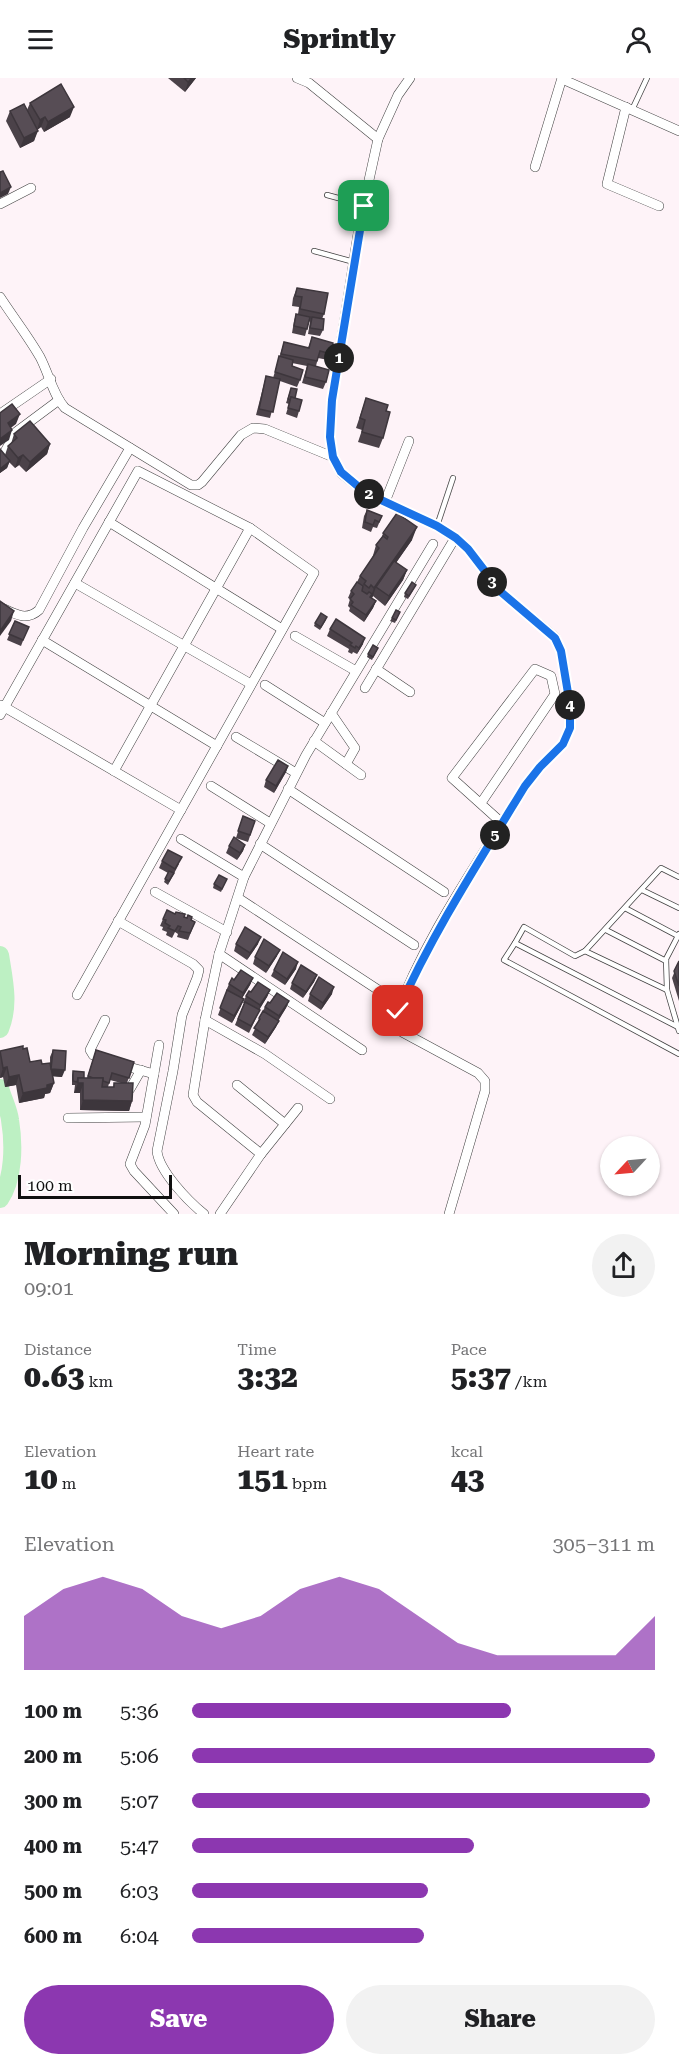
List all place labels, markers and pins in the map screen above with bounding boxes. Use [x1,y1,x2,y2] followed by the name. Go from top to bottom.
[338,180,389,231] pin
[324,343,354,373] pin: 1
[354,479,384,509] pin: 2
[477,567,507,597] pin: 3
[555,690,585,720] pin: 4
[480,820,510,850] pin: 5
[372,985,423,1036] pin

